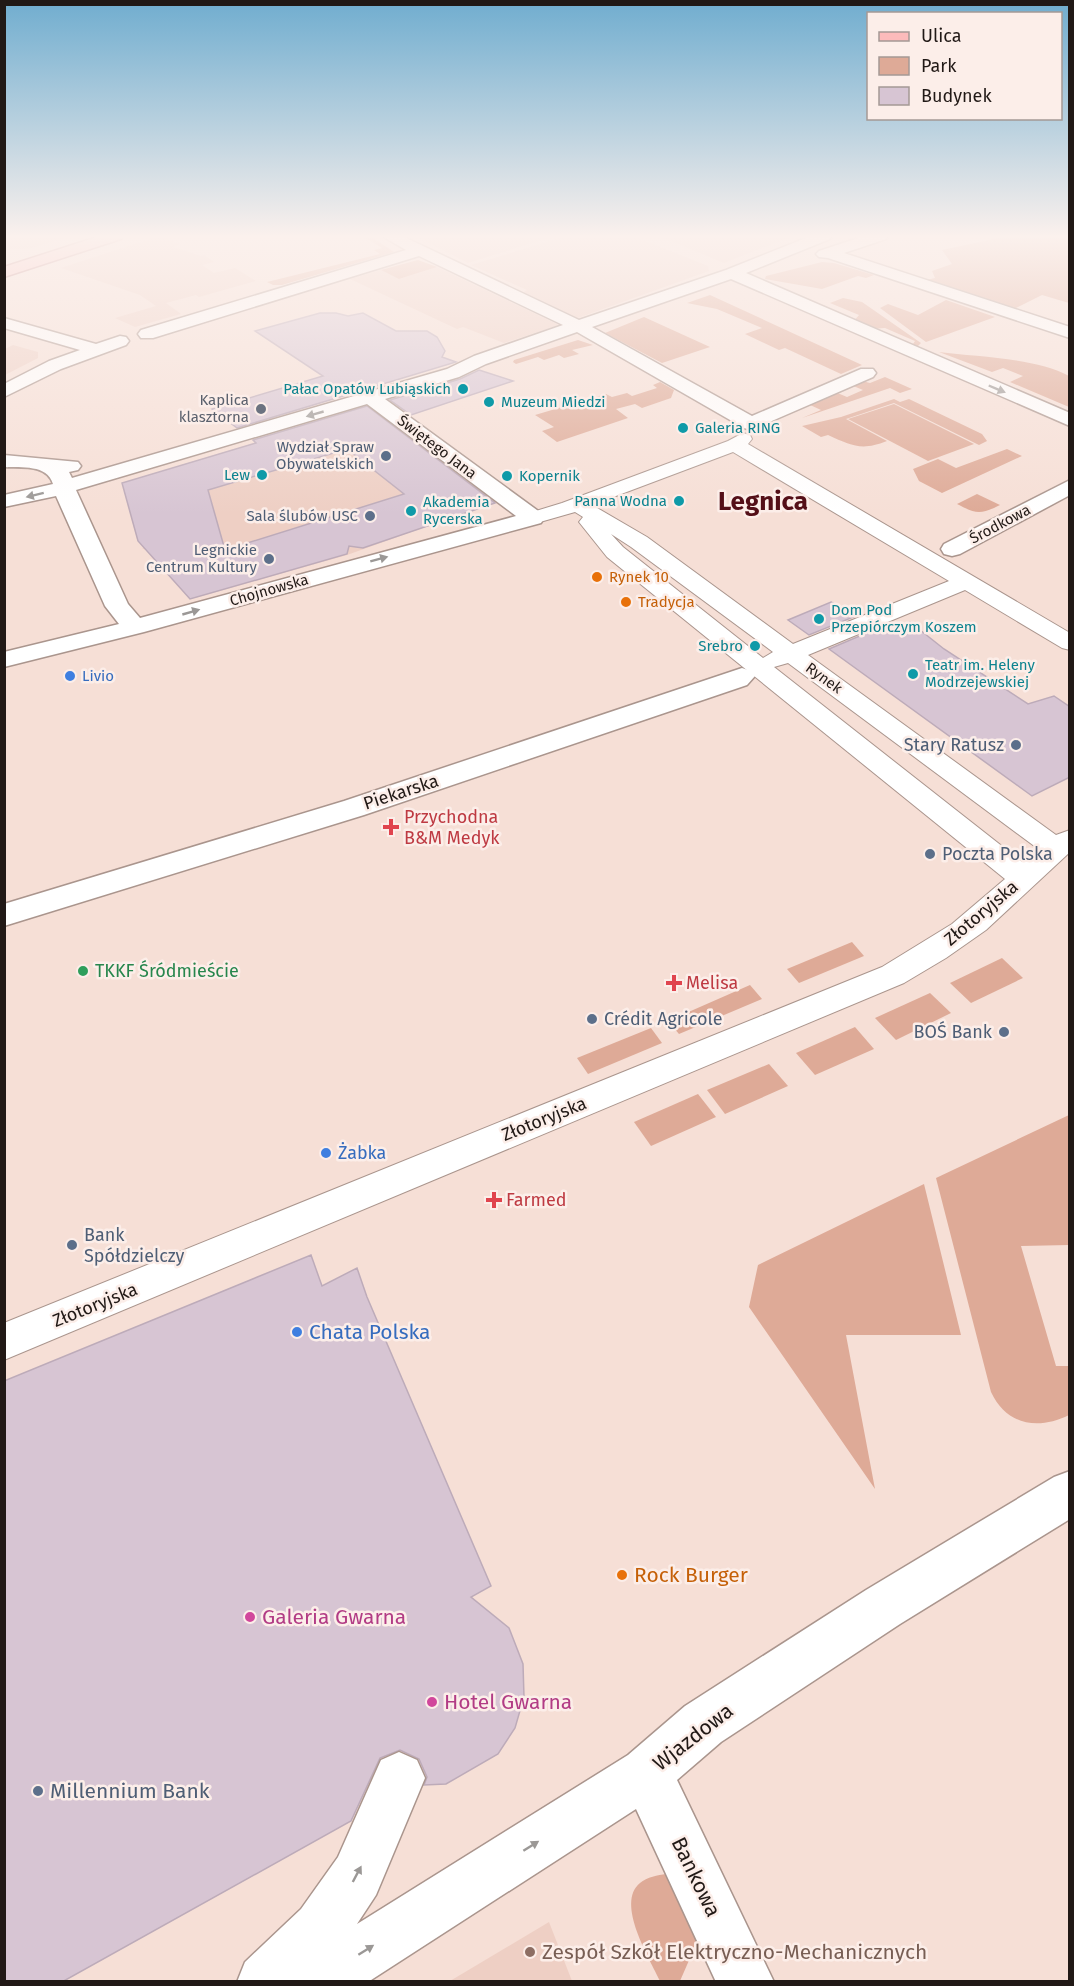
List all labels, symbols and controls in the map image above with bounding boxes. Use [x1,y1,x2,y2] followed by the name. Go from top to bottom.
[867,12,1062,120] legend
[921,25,961,47] text: Ulica
[921,55,957,77] text: Park
[921,85,992,107] text: Budynek
[283,380,451,398] place label: Pałac Opatów Lubiąskich
[456,382,470,396] marker: Pałac Opatów Lubiąskich
[988,385,1006,394] one-way arrow
[179,391,249,426] place label: Kaplica klasztorna
[501,393,605,411] place label: Muzeum Miedzi
[482,395,496,409] marker: Muzeum Miedzi
[254,402,268,416] marker: Kaplica klasztorna
[305,410,323,419] one-way arrow
[394,411,480,483] street label: Świętego Jana
[695,419,780,437] place label: Galeria RING
[676,421,690,435] marker: Galeria RING
[276,438,374,473] place label: Wydział Spraw Obywatelskich
[379,449,393,463] marker: Wydział Spraw Obywatelskich
[224,466,250,484] place label: Lew
[519,467,580,485] place label: Kopernik
[255,468,269,482] marker: Lew
[500,469,514,483] marker: Kopernik
[718,486,808,517] district label: Legnica
[26,490,44,500] one-way arrow
[574,492,667,510] place label: Panna Wodna
[423,493,490,528] place label: Akademia Rycerska
[672,494,686,508] marker: Panna Wodna
[967,500,1033,548] street label: Środkowa
[404,504,418,518] marker: Akademia Rycerska
[246,507,359,525] place label: Sala ślubów USC
[363,509,377,523] marker: Sala ślubów USC
[146,541,258,576] place label: Legnickie Centrum Kultury
[262,552,276,566] marker: Legnickie Centrum Kultury
[370,554,388,564] one-way arrow
[609,568,669,586] place label: Rynek 10
[228,570,310,610] street label: Chojnowska
[590,570,604,584] marker: Rynek 10
[638,593,695,611] place label: Tradycja
[619,595,633,609] marker: Tradycja
[831,601,977,636] place label: Dom Pod Przepiórczym Koszem
[182,607,200,616] one-way arrow
[812,612,826,626] marker: Dom Pod Przepiórczym Koszem
[698,637,743,655] place label: Srebro
[748,639,762,653] marker: Srebro
[925,656,1036,691] place label: Teatr im. Heleny Modrzejewskiej
[802,659,846,698] street label: Rynek
[82,667,114,685] place label: Livio
[906,667,920,681] marker: Teatr im. Heleny Modrzejewskiej
[63,669,77,683] marker: Livio
[904,734,1004,756] place label: Stary Ratusz
[1009,738,1023,752] marker: Stary Ratusz
[361,770,441,814] street label: Piekarska
[404,806,500,849] place label: Przychodna B&M Medyk
[382,818,400,836] marker: Przychodna B&M Medyk
[942,843,1053,865] place label: Poczta Polska
[923,847,937,861] marker: Poczta Polska
[940,876,1022,950] street label: Złotoryjska
[95,960,239,982] place label: TKKF Śródmieście
[76,964,90,978] marker: TKKF Śródmieście
[686,972,738,994] place label: Melisa
[667,976,681,990] marker: Melisa
[604,1008,723,1030] place label: Crédit Agricole
[585,1012,599,1026] marker: Crédit Agricole
[914,1021,993,1043] place label: BOŚ Bank
[997,1025,1011,1039] marker: BOŚ Bank
[498,1092,590,1146] street label: Złotoryjska
[338,1142,386,1164] place label: Żabka
[319,1146,333,1160] marker: Żabka
[506,1189,567,1211] place label: Farmed
[487,1193,501,1207] marker: Farmed
[84,1224,185,1267] place label: Bank Spółdzielczy
[65,1238,79,1252] marker: Bank Spółdzielczy
[49,1278,141,1332] street label: Złotoryjska
[309,1319,430,1345] place label: Chata Polska
[290,1325,304,1339] marker: Chata Polska
[634,1562,748,1588] place label: Rock Burger
[615,1568,629,1582] marker: Rock Burger
[262,1604,406,1630] place label: Galeria Gwarna
[243,1610,257,1624] marker: Galeria Gwarna
[444,1689,572,1715] place label: Hotel Gwarna
[425,1695,439,1709] marker: Hotel Gwarna
[648,1698,738,1776] street label: Wjazdowa
[50,1778,210,1804] place label: Millennium Bank
[31,1784,45,1798] marker: Millennium Bank
[666,1833,726,1921] street label: Bankowa
[522,1841,539,1852] one-way arrow
[351,1865,361,1883] one-way arrow
[542,1939,927,1965] place label: Zespół Szkół Elektryczno-Mechanicznych
[358,1945,374,1956] one-way arrow
[523,1945,537,1959] marker: Zespół Szkół Elektryczno-Mechanicznych

